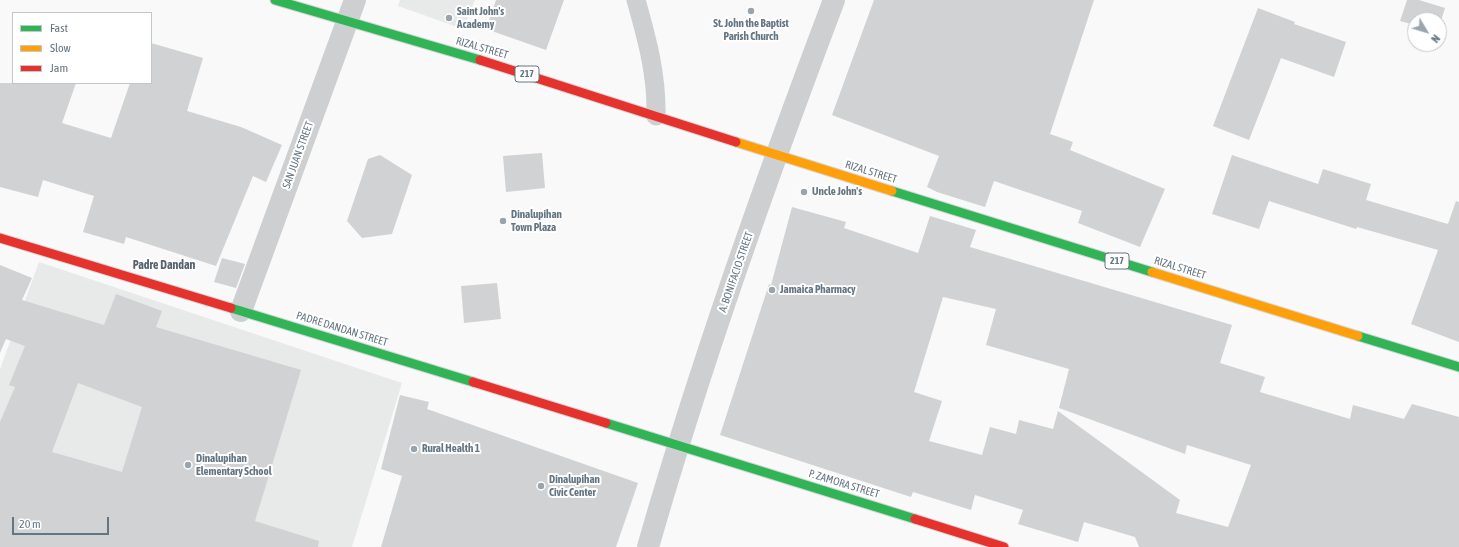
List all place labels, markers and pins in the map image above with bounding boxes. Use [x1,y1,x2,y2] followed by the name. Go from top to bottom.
[457,5,504,31] place label: Saint John's Academy
[746,6,756,16] marker: St. John the Baptist Parish Church
[444,13,454,23] marker: Saint John's Academy
[713,17,789,43] place label: St. John the Baptist Parish Church
[812,185,862,199] place label: Uncle John's
[799,187,809,197] marker: Uncle John's
[511,208,562,234] place label: Dinalupihan Town Plaza
[498,216,508,226] marker: Dinalupihan Town Plaza
[780,283,856,297] place label: Jamaica Pharmacy
[767,285,777,295] marker: Jamaica Pharmacy
[422,442,480,456] place label: Rural Health 1
[409,444,419,454] marker: Rural Health 1
[196,452,272,478] place label: Dinalupihan Elementary School
[183,460,193,470] marker: Dinalupihan Elementary School
[549,473,600,499] place label: Dinalupihan Civic Center
[536,481,546,491] marker: Dinalupihan Civic Center

